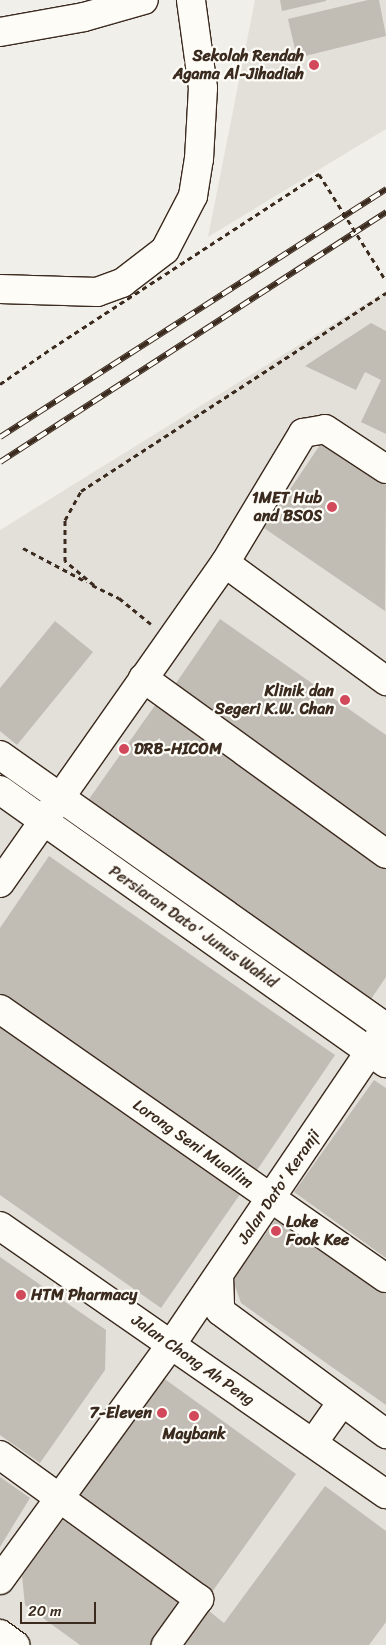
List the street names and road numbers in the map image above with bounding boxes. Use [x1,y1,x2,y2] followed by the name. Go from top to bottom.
[105,862,281,992] street label: Persiaran Dato' Junus Wahid
[129,1095,257,1193] street label: Lorong Seni Muallim
[234,1126,324,1248] street label: Jalan Dato' Keranji
[128,1310,258,1410] street label: Jalan Chong Ah Peng

